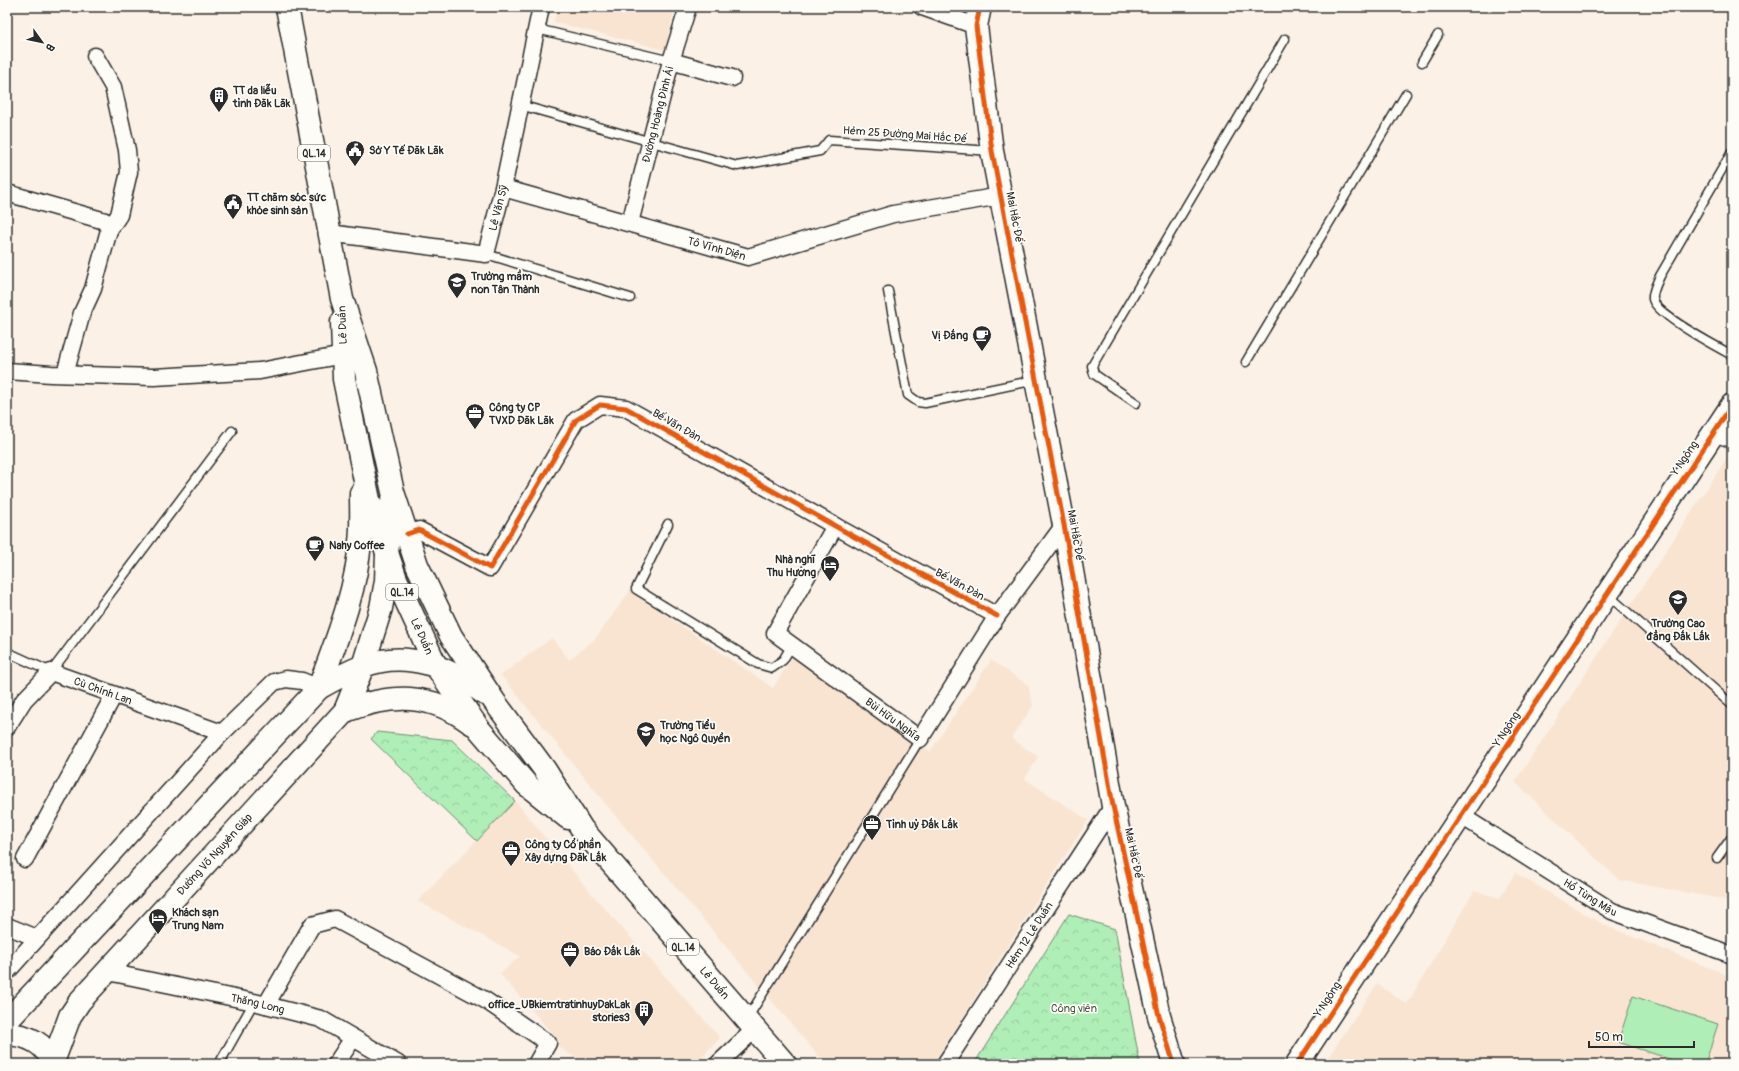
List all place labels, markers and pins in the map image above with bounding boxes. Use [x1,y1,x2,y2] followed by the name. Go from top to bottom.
[232,83,291,110] place label: TT da liễu tỉnh Đăk Lăk
[208,85,230,113] building icon: TT da liễu tỉnh Đăk Lăk
[344,139,366,167] public building icon: Sở Y Tế Đăk Lăk
[369,144,444,157] place label: Sở Y Tế Đăk Lăk
[246,191,327,217] place label: TT chăm sóc sức khỏe sinh sản
[222,192,244,220] public building icon: TT chăm sóc sức khỏe sinh sản
[470,269,539,296] place label: Trường mầm non Tân Thành
[446,271,468,299] school or university icon: Trường mầm non Tân Thành
[971,324,993,352] cafe icon: Vị Đắng
[932,328,968,342] place label: Vị Đắng
[488,401,554,427] place label: Công ty CP TVXD Đăk Lăk
[464,402,486,430] office icon: Công ty CP TVXD Đăk Lăk
[304,534,326,562] cafe icon: Nahy Coffee
[329,539,385,552] place label: Nahy Coffee
[765,553,816,579] place label: Nhà nghĩ Thu Hương
[819,554,841,582] hotel icon: Nhà nghĩ Thu Hương
[1667,588,1689,616] school or university icon: Trường Cao đẳng Đắk Lắk
[1647,617,1710,643] place label: Trường Cao đẳng Đắk Lắk
[659,718,730,745] place label: Trường Tiểu học Ngô Quyền
[635,720,657,748] school or university icon: Trường Tiểu học Ngô Quyền
[861,813,883,841] office icon: Tỉnh uỷ Đắk Lắk
[885,817,958,831] place label: Tỉnh uỷ Đắk Lắk
[525,837,607,864] place label: Công ty Cổ phần Xây dựng Đăk Lắk
[500,839,522,867] office icon: Công ty Cổ phần Xây dựng Đăk Lắk
[171,906,224,932] place label: Khách sạn Trung Nam
[147,907,169,935] hotel icon: Khách sạn Trung Nam
[559,940,581,968] office icon: Báo Đắk Lắk
[584,944,641,958] place label: Báo Đắk Lắk
[487,998,630,1024] place label: office_UBkiemtratinhuyDakLak stories3
[633,999,655,1027] building icon: office_UBkiemtratinhuyDakLak stories3

